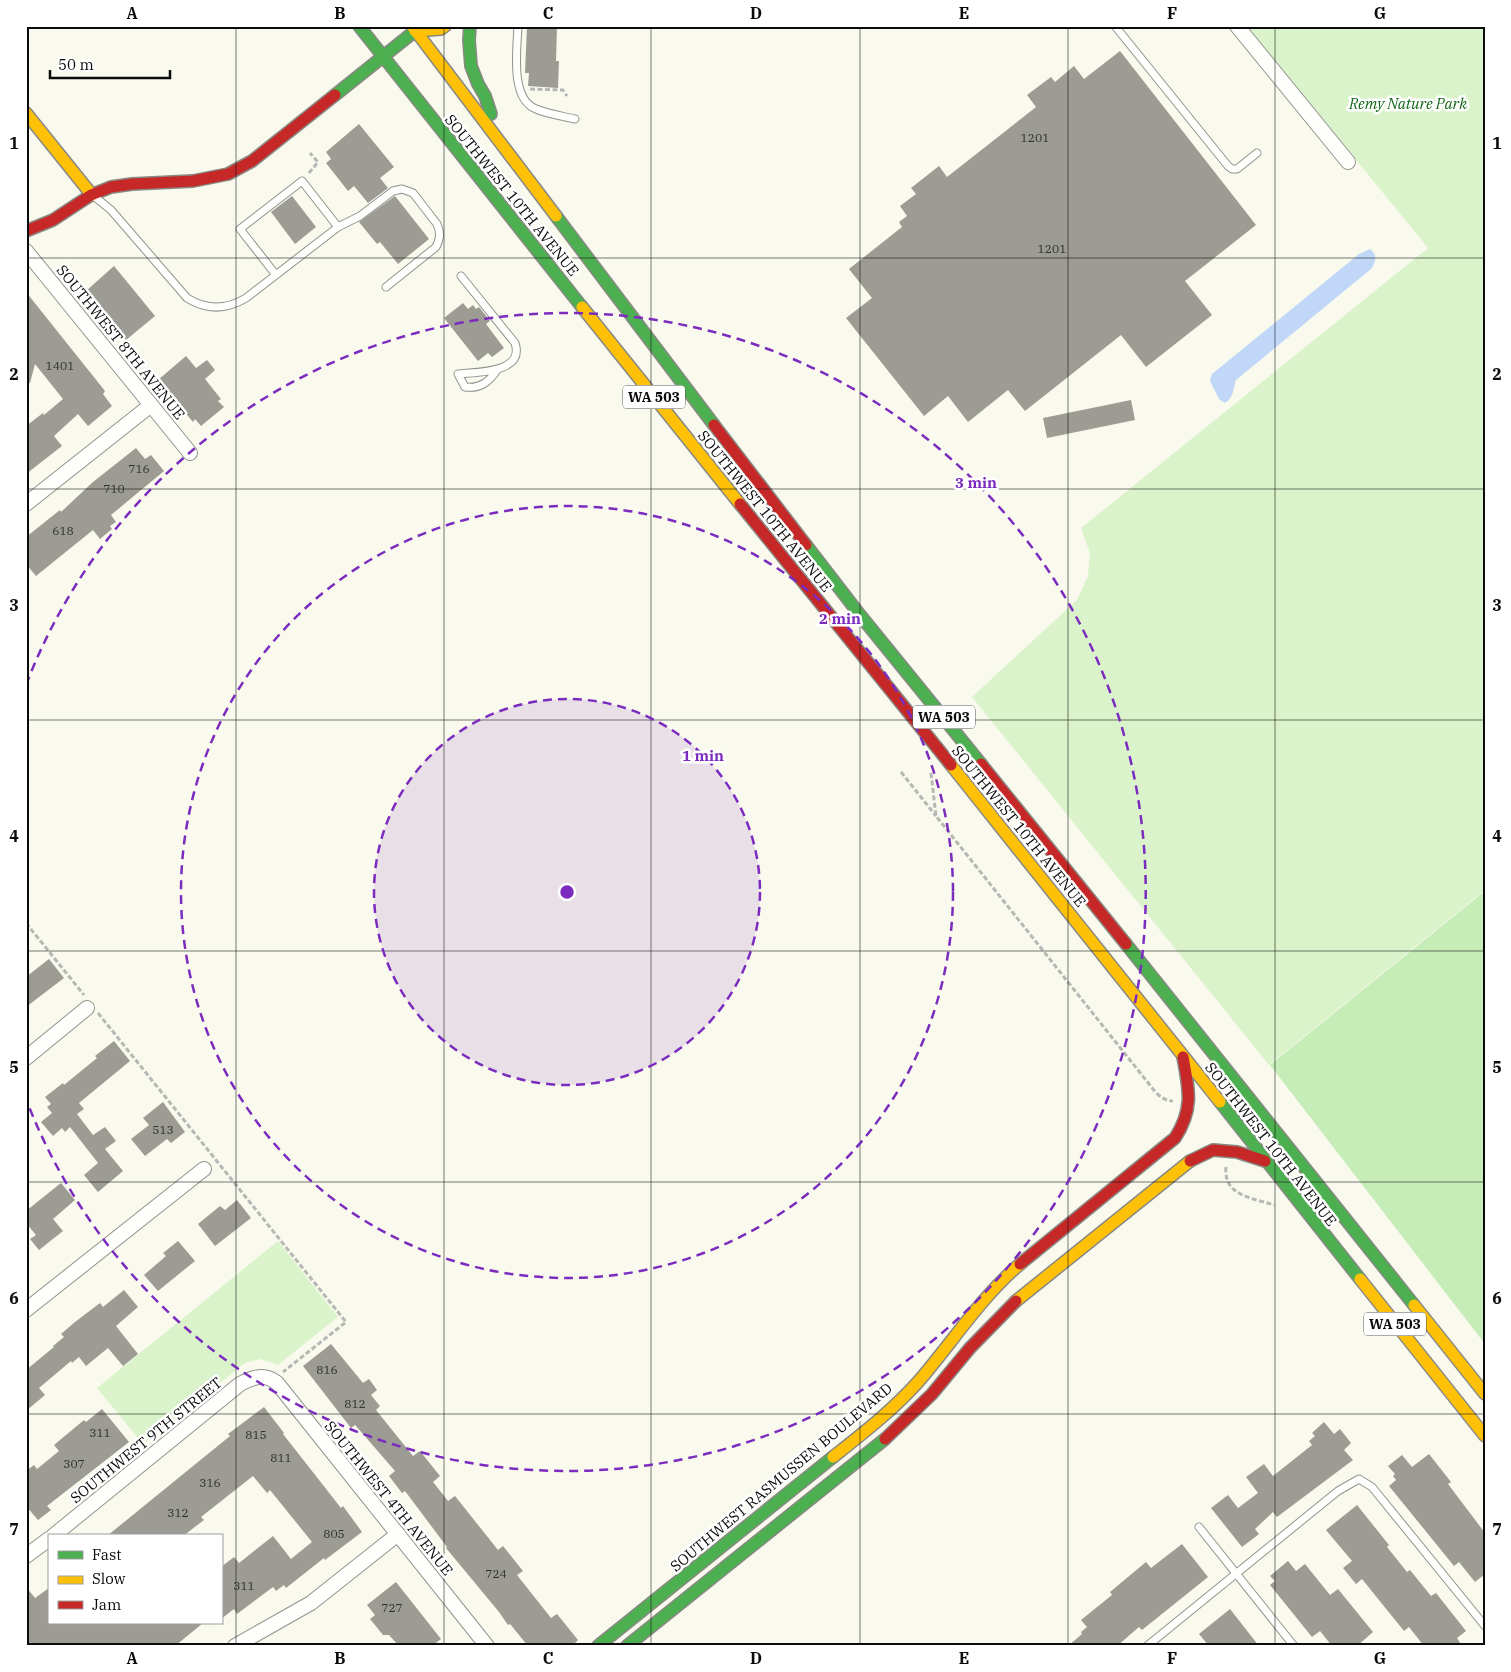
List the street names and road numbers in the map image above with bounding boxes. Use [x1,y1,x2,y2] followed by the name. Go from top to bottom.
[441,110,583,280] street label: SOUTHWEST 10TH AVENUE
[53,261,189,423] street label: SOUTHWEST 8TH AVENUE
[623,386,685,408] road number: WA 503
[694,426,836,596] street label: SOUTHWEST 10TH AVENUE
[913,706,975,729] road number: WA 503
[948,741,1090,911] street label: SOUTHWEST 10TH AVENUE
[1201,1058,1341,1230] street label: SOUTHWEST 10TH AVENUE
[1364,1312,1426,1336] road number: WA 503
[66,1373,226,1507] street label: SOUTHWEST 9TH STREET
[666,1378,896,1576] street label: SOUTHWEST RASMUSSEN BOULEVARD
[321,1417,457,1579] street label: SOUTHWEST 4TH AVENUE

